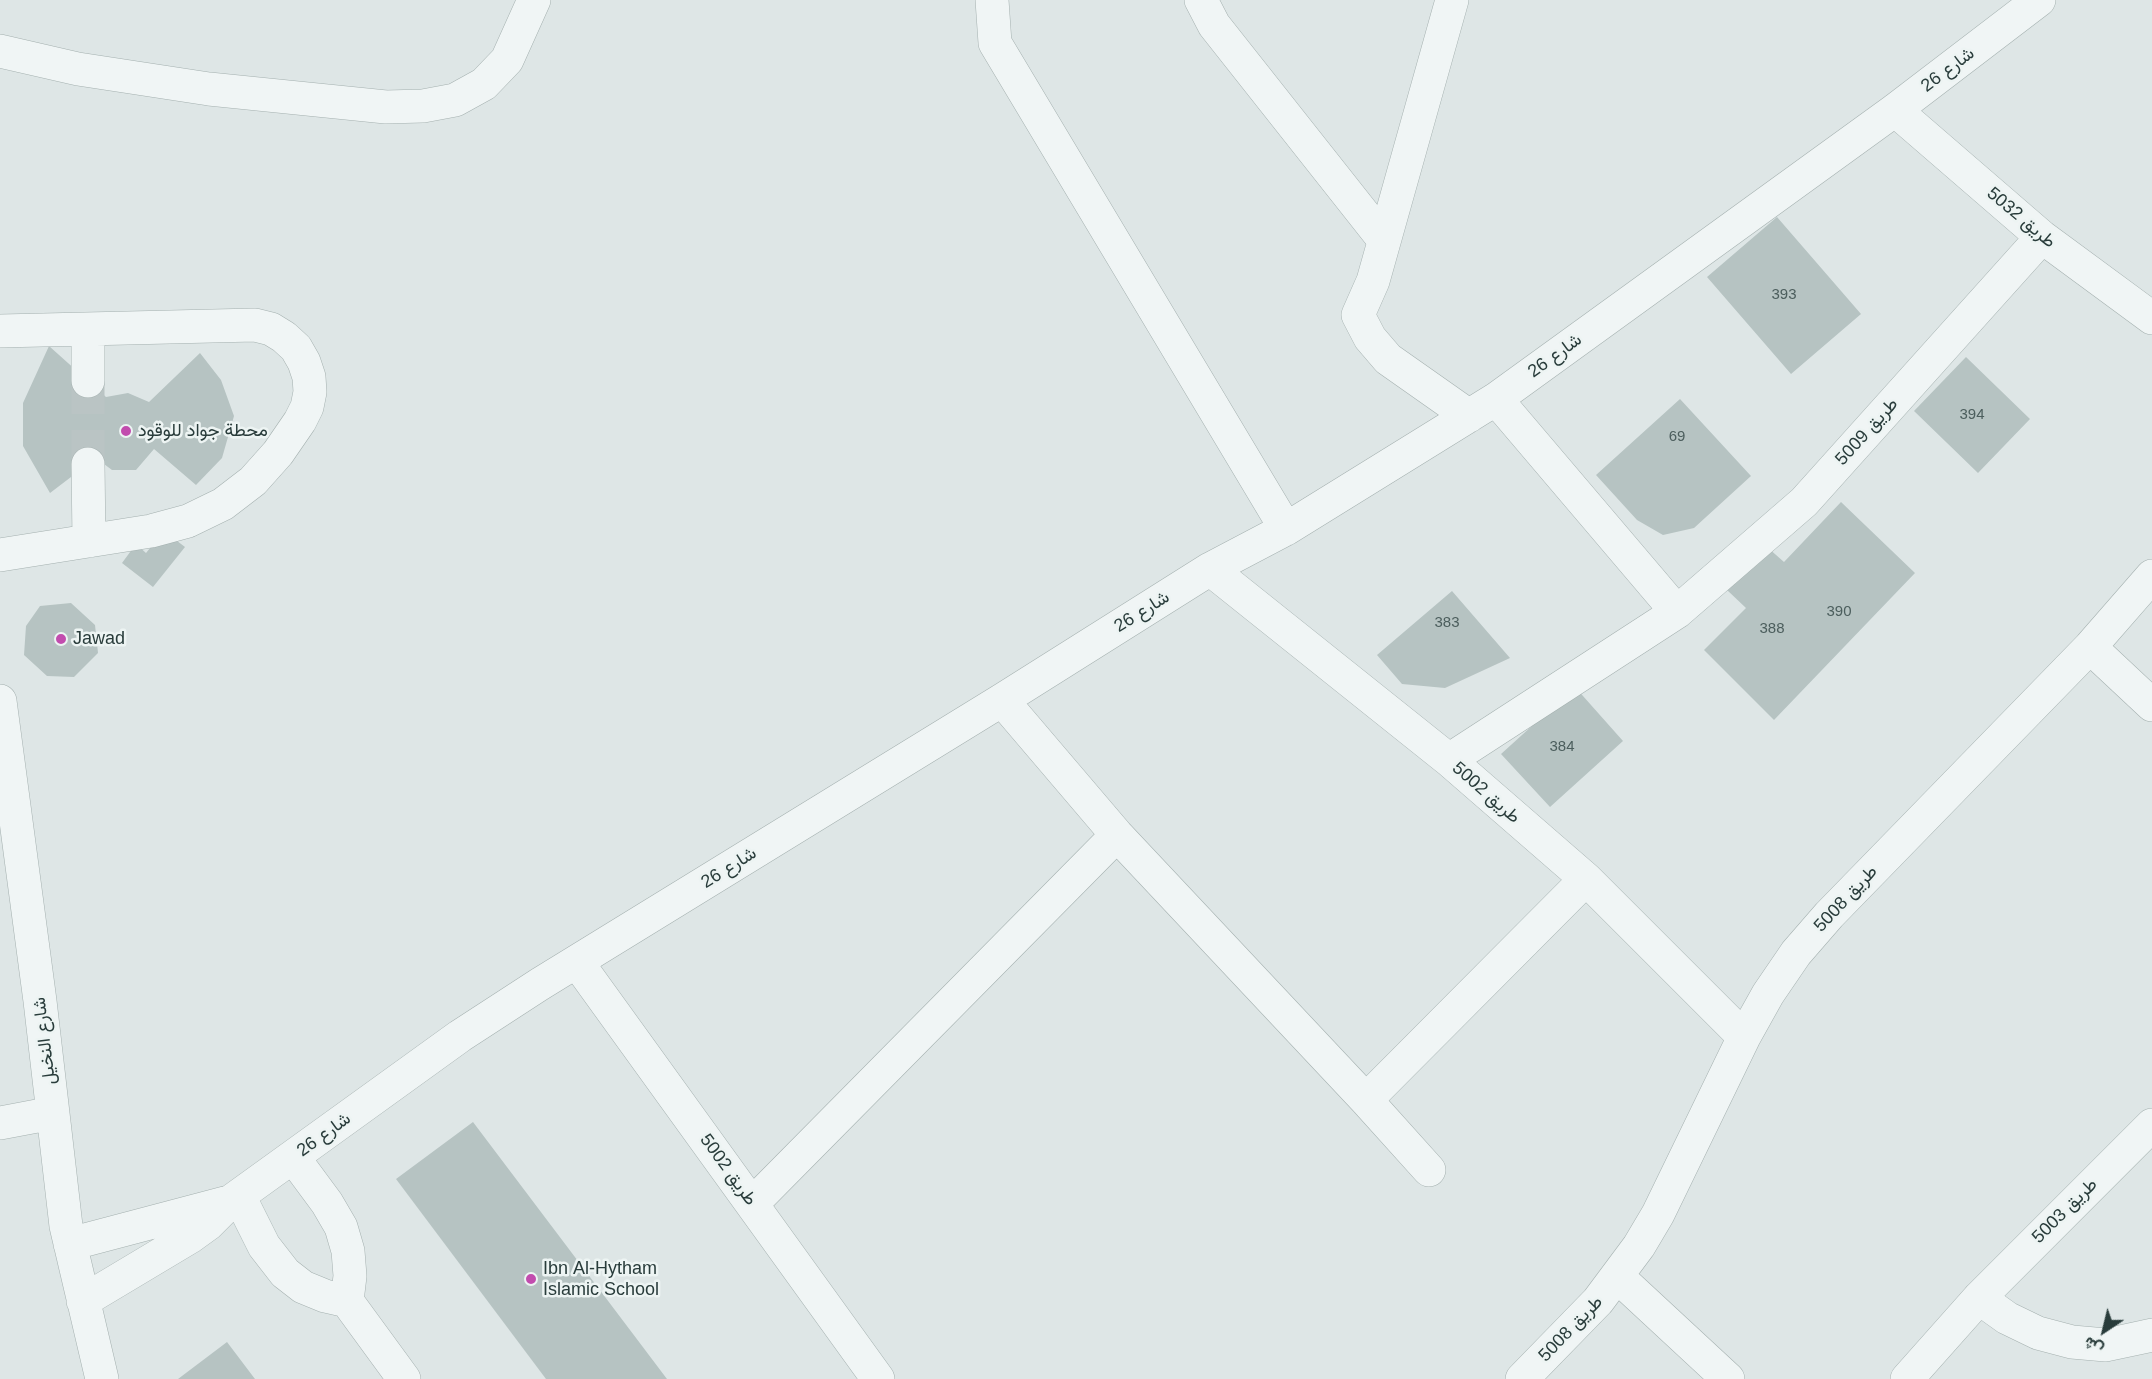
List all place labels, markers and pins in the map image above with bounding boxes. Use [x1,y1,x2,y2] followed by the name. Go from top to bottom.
[138,420,268,442] place label: محطة جواد للوقود
[119,424,133,438] marker: محطة جواد للوقود
[73,628,125,650] place label: Jawad
[54,632,68,646] marker: Jawad
[543,1258,659,1300] place label: Ibn Al-Hytham Islamic School
[524,1272,538,1286] marker: Ibn Al-Hytham Islamic School

